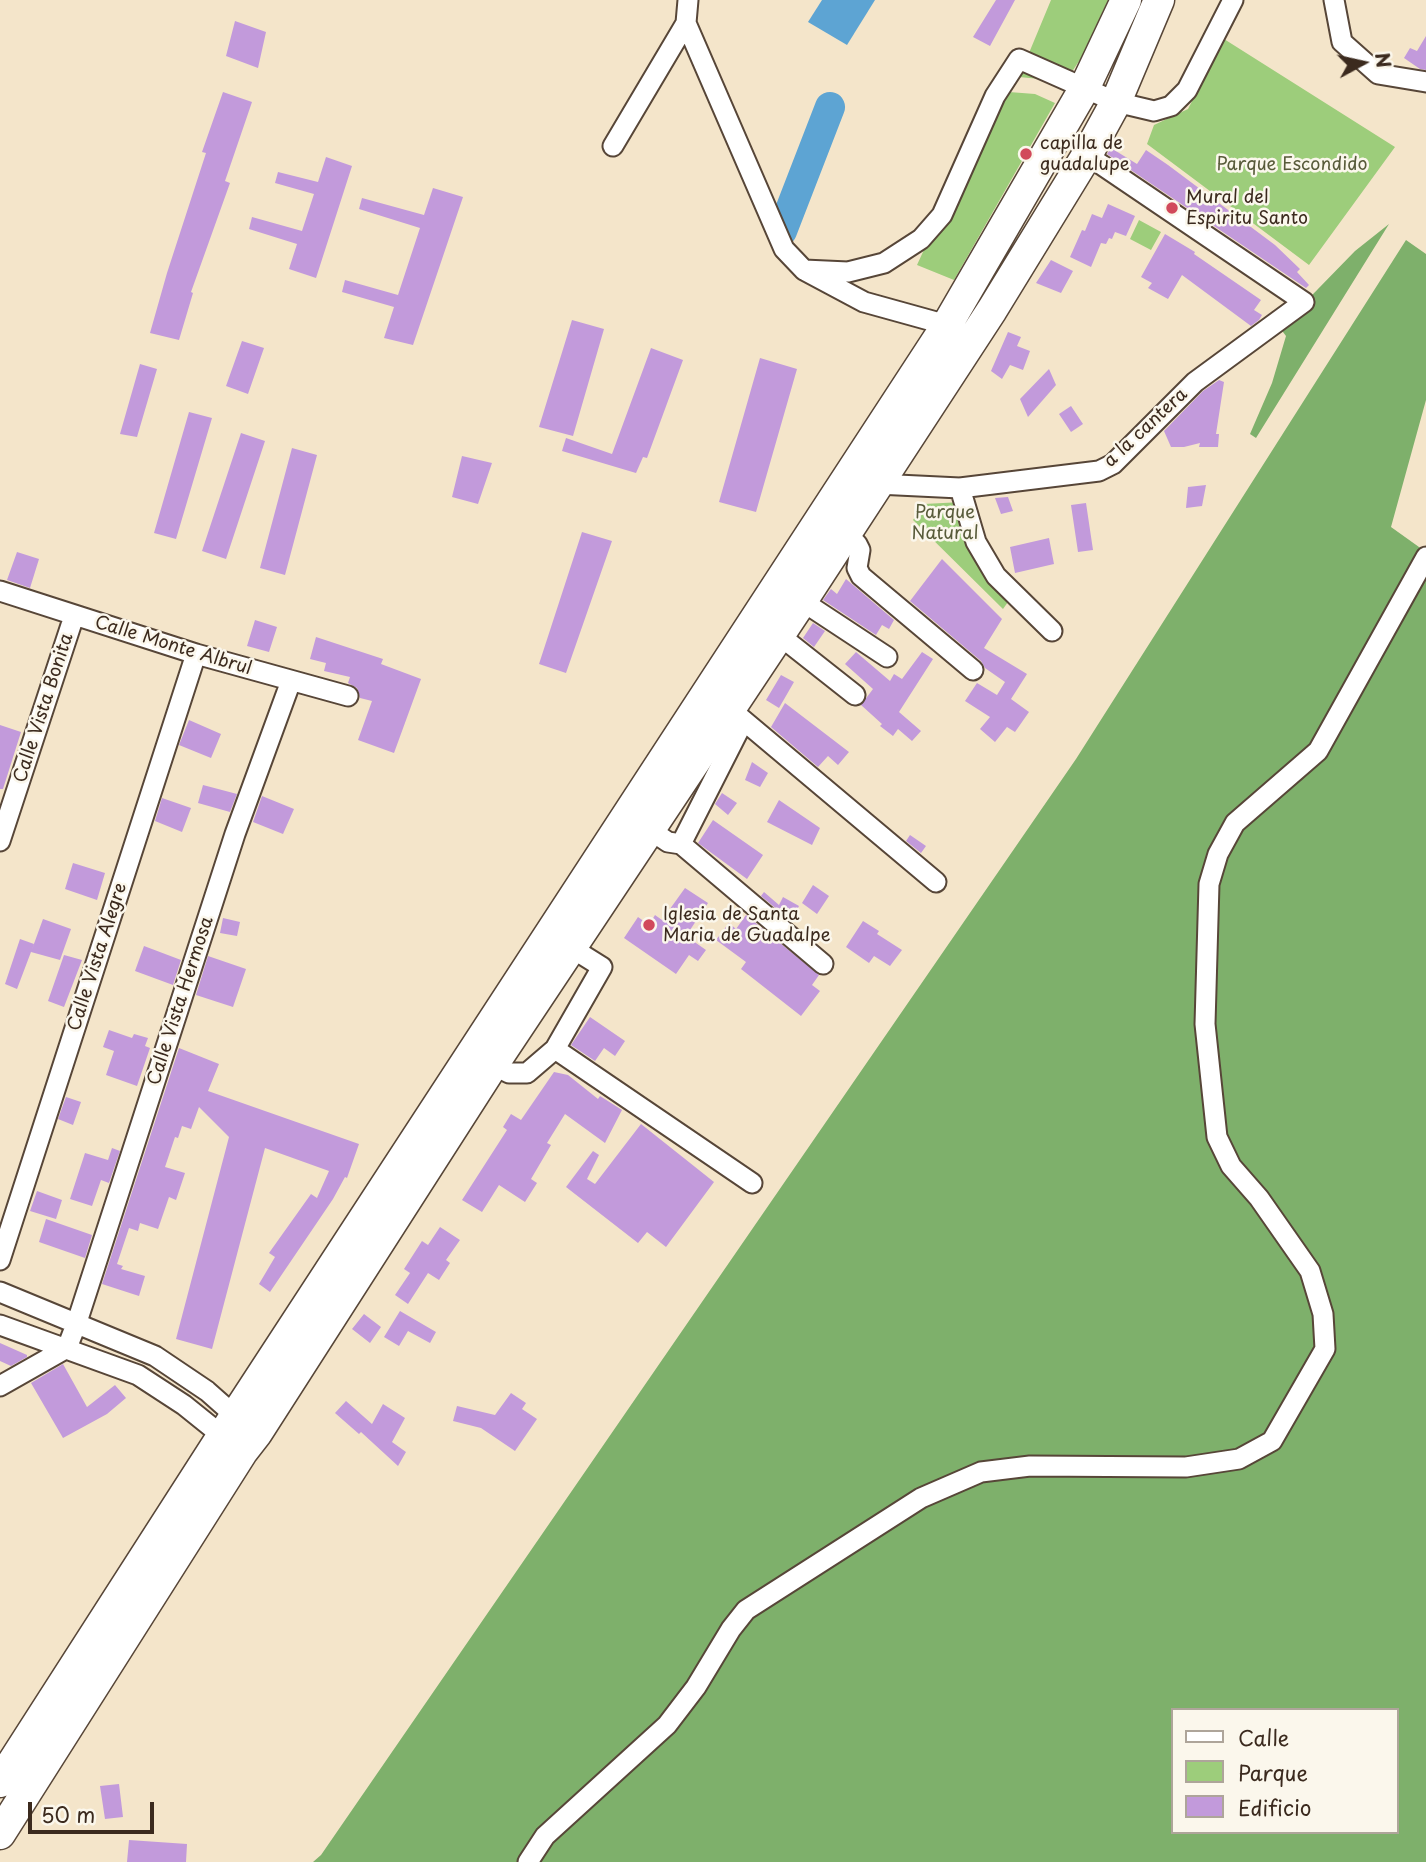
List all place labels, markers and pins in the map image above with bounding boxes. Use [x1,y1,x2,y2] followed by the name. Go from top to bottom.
[1040,133,1130,176] place label: capilla de guadalupe
[1018,146,1034,162] marker: capilla de guadalupe
[1186,187,1308,230] place label: Mural del Espiritu Santo
[1164,200,1180,216] marker: Mural del Espiritu Santo
[663,904,831,946] place label: Iglesia de Santa Maria de Guadalpe
[641,917,657,933] marker: Iglesia de Santa Maria de Guadalpe

